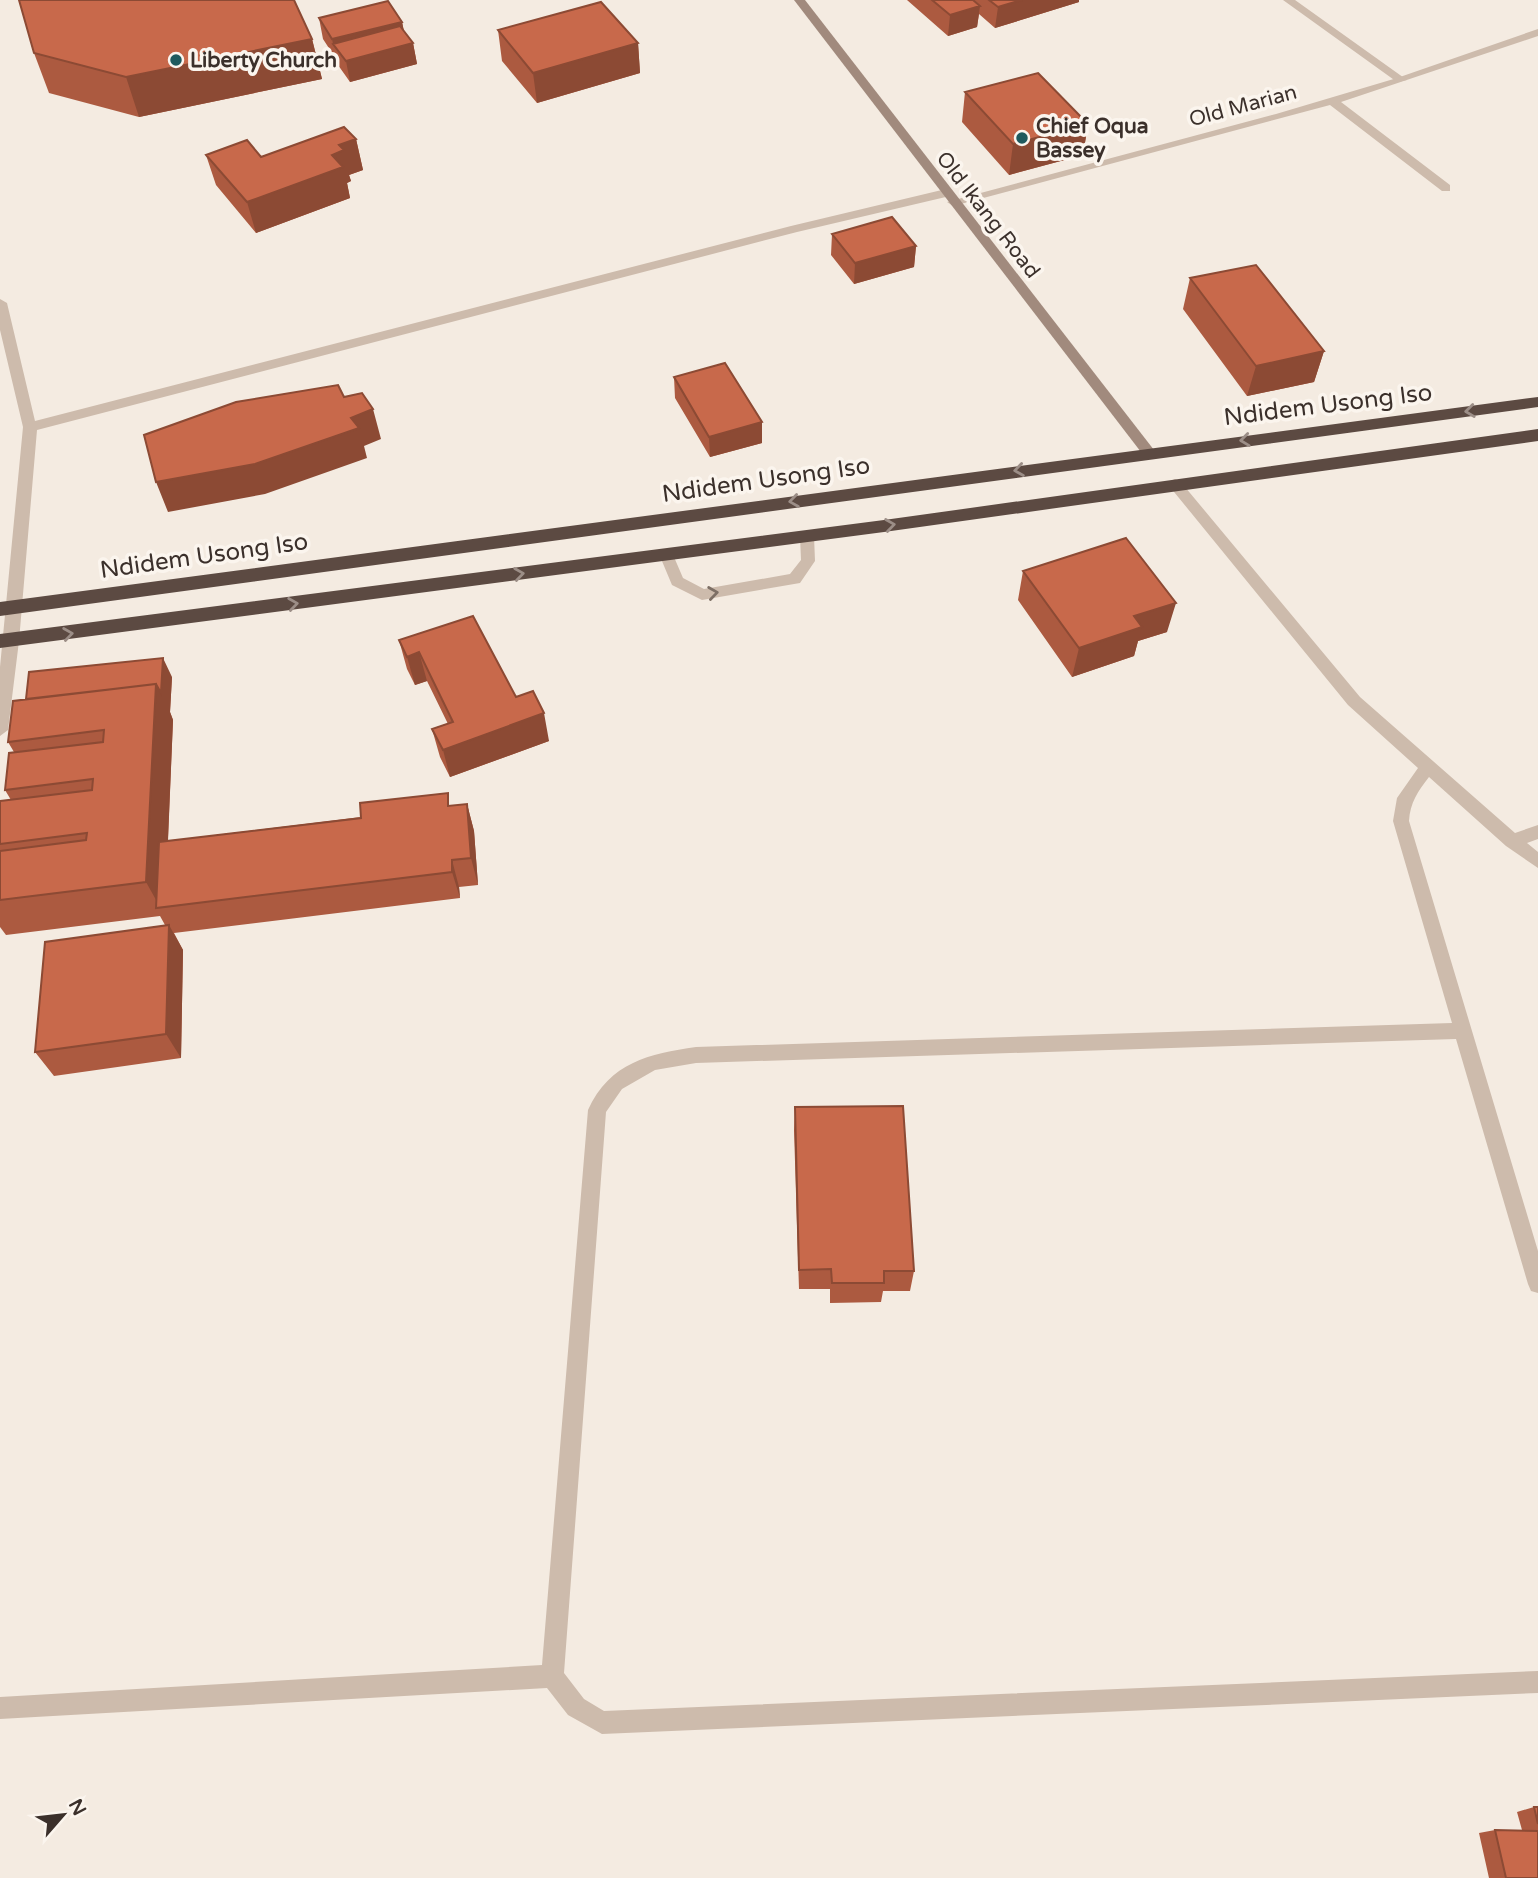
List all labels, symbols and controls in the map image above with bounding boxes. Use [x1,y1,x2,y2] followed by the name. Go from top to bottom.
[190,48,337,73] place label: Liberty Church
[168,52,184,68] marker: Liberty Church
[1186,80,1300,132] street label: Old Marian
[1036,114,1148,163] place label: Chief Oqua Bassey
[1014,130,1030,146] marker: Chief Oqua Bassey
[931,147,1045,283] street label: Old Ikang Road
[1222,378,1434,432] street label: Ndidem Usong Iso
[1464,403,1476,418] one-way arrow
[1239,433,1251,448] one-way arrow
[660,451,872,509] street label: Ndidem Usong Iso
[1013,463,1025,478] one-way arrow
[788,493,800,508] one-way arrow
[884,518,896,533] one-way arrow
[98,527,310,585] street label: Ndidem Usong Iso
[513,566,525,581] one-way arrow
[707,585,719,600] one-way arrow
[287,596,299,611] one-way arrow
[62,626,74,641] one-way arrow
[28,1780,98,1850] north arrow
[64,1796,90,1819] text: N

